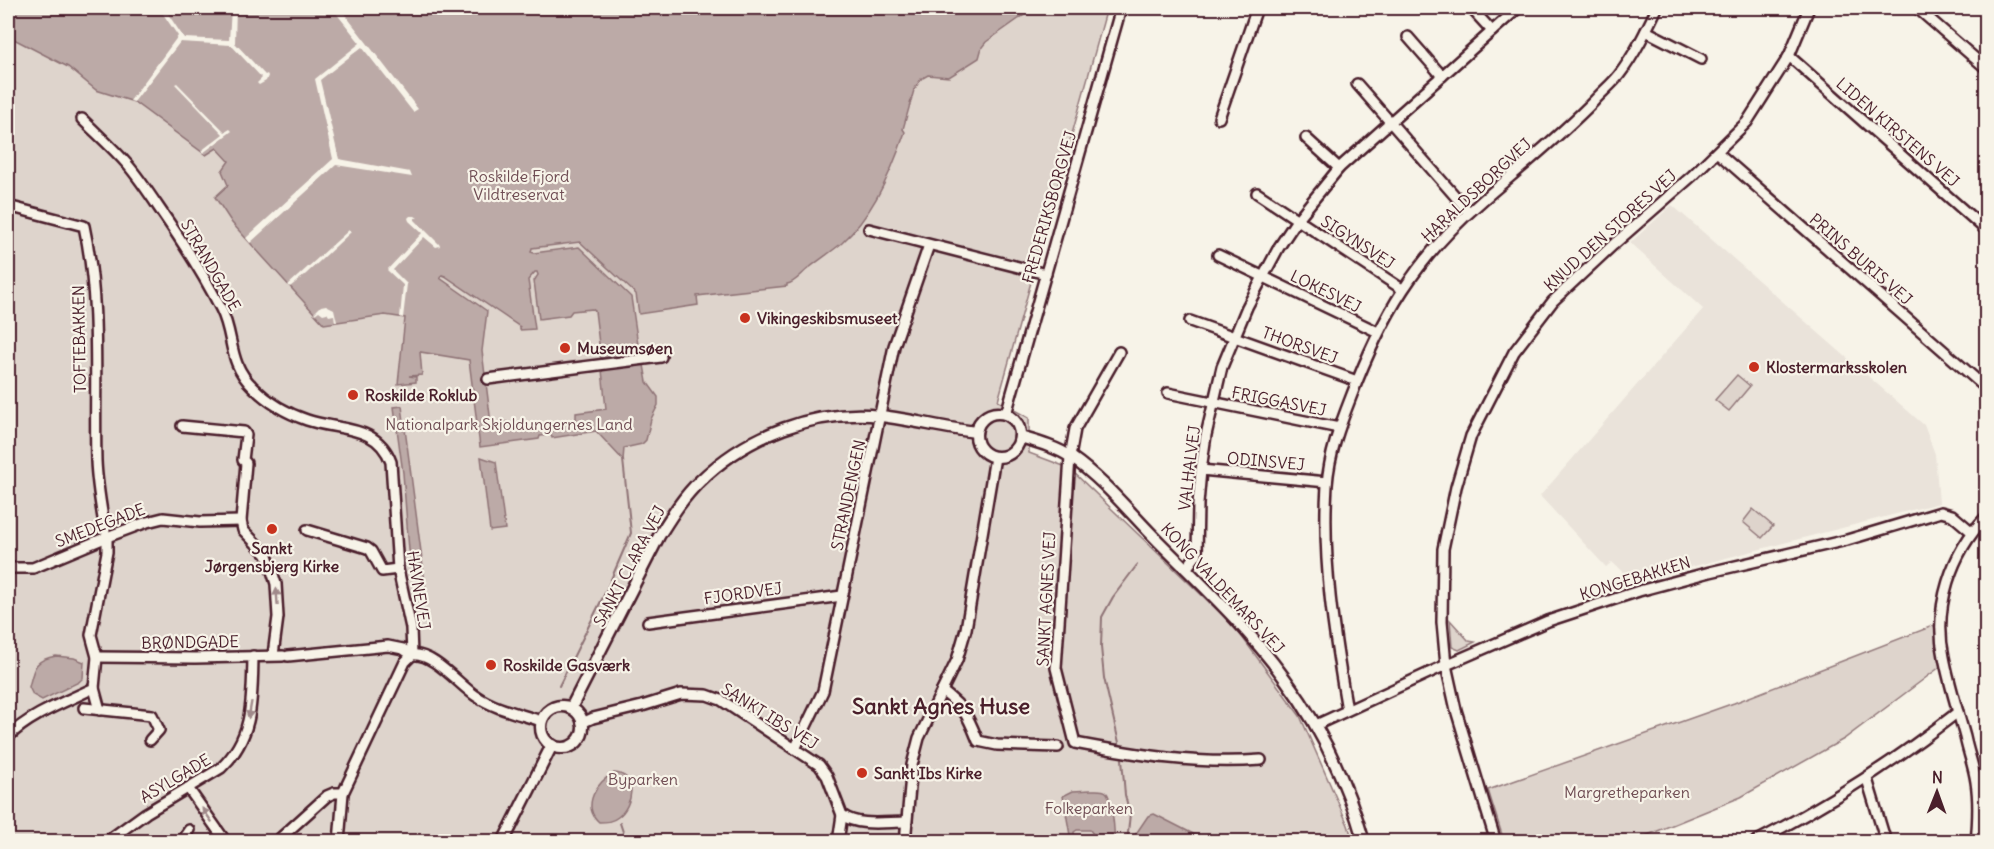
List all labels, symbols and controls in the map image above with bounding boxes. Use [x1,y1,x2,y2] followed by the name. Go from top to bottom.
[1832,73,1964,191] street label: LIDEN KIRSTENS VEJ
[1018,128,1080,286] street label: FREDERIKSBORGVEJ
[1417,134,1535,246] street label: HARALDSBORGVEJ
[1539,165,1681,295] street label: KNUD DEN STORES VEJ
[469,166,569,204] park label: Roskilde Fjord Vildtreservat
[1806,209,1916,309] street label: PRINS BURIS VEJ
[1317,211,1399,273] street label: SIGYNSVEJ
[177,216,245,314] street label: STRANDGADE
[1287,265,1365,317] street label: LOKESVEJ
[68,285,90,393] street label: TOFTEBAKKEN
[757,308,898,329] place label: Vikingeskibsmuseet
[738,311,752,325] marker: Vikingeskibsmuseet
[1259,322,1341,368] street label: THORSVEJ
[577,338,673,358] place label: Museumsøen
[558,341,572,355] marker: Museumsøen
[1766,357,1907,377] place label: Klostermarksskolen
[1747,360,1761,374] marker: Klostermarksskolen
[1230,382,1328,420] street label: FRIGGASVEJ
[365,385,478,405] place label: Roskilde Roklub
[346,388,360,402] marker: Roskilde Roklub
[385,414,633,434] park label: Nationalpark Skjoldungernes Land
[1174,424,1204,512] street label: VALHALVEJ
[827,438,869,552] street label: STRANDENGEN
[1226,448,1306,474] street label: ODINSVEJ
[52,499,148,551] street label: SMEDEGADE
[589,502,669,630] street label: SANKT CLARA VEJ
[1157,518,1289,658] street label: KONG VALDEMARS VEJ
[265,522,279,536] marker: Sankt Jørgensbjerg Kirke
[1032,531,1060,667] street label: SANKT AGNES VEJ
[205,538,340,577] place label: Sankt Jørgensbjerg Kirke
[403,549,435,631] street label: HAVNEVEJ
[1577,552,1693,604] street label: KONGEBAKKEN
[703,578,783,608] street label: FJORDVEJ
[272,588,282,607] one-way arrow
[141,631,239,653] street label: BRØNDGADE
[503,655,630,675] place label: Roskilde Gasværk
[484,658,498,672] marker: Roskilde Gasværk
[718,678,822,754] street label: SANKT IBS VEJ
[852,692,1030,720] district label: Sankt Agnes Huse
[246,701,255,720] one-way arrow
[136,749,214,807] street label: ASYLGADE
[1907,762,1967,822] north arrow
[874,763,983,783] place label: Sankt Ibs Kirke
[855,766,869,780] marker: Sankt Ibs Kirke
[1932,767,1943,787] text: N
[608,769,678,789] park label: Byparken
[1564,782,1690,802] park label: Margretheparken
[1045,798,1133,818] park label: Folkeparken
[202,807,213,823] one-way arrow

